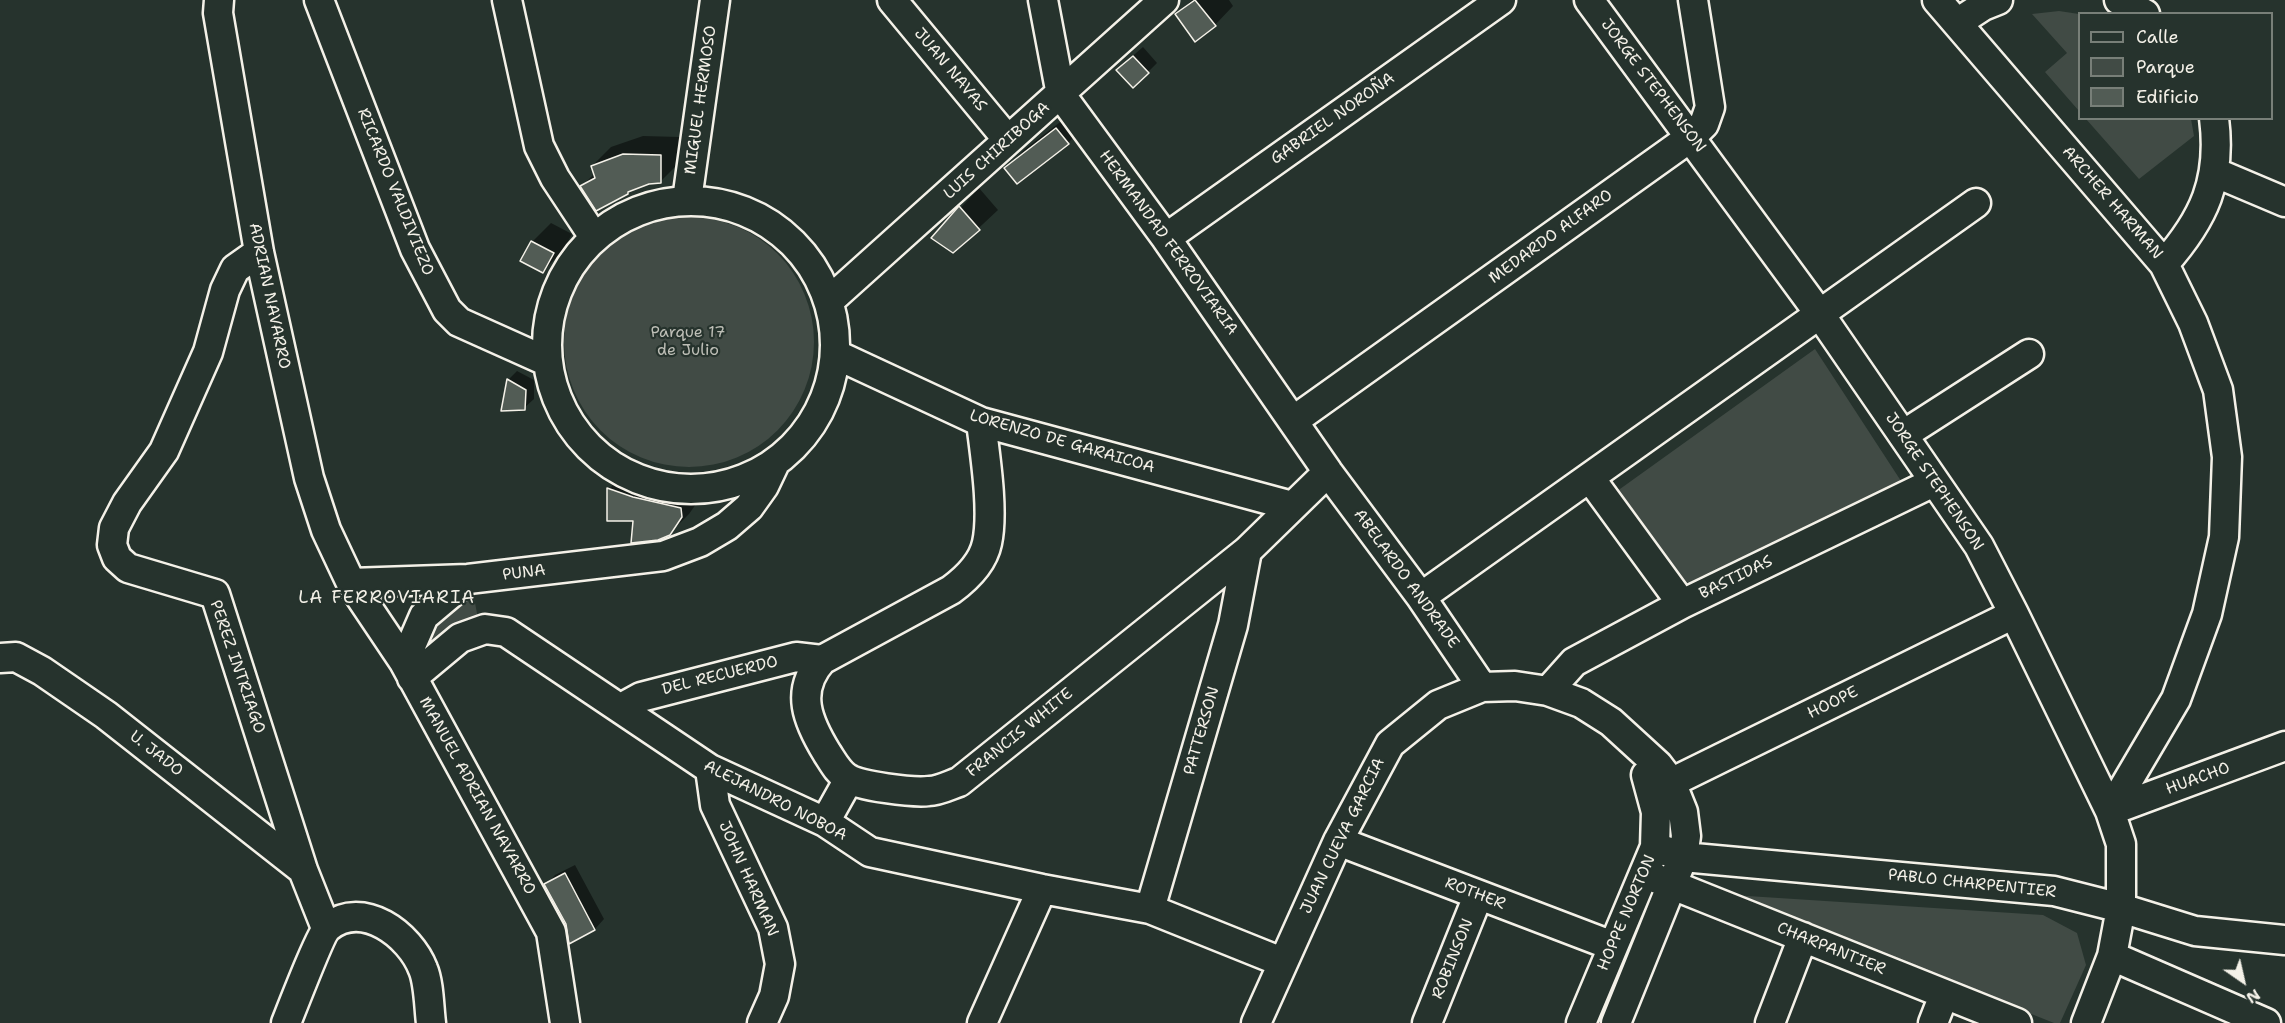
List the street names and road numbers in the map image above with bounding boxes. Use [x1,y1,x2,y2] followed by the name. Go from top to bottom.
[1596,15,1710,157] street label: JORGE STEPHENSON
[681,24,721,176] street label: MIGUEL HERMOSO
[910,24,990,116] street label: JUAN NAVAS
[1267,69,1399,169] street label: GABRIEL NOROÑA
[940,98,1054,204] street label: LUIS CHIRIBOGA
[353,106,437,278] street label: RICARDO VALDIVIEZO
[2058,143,2166,263] street label: ARCHER HARMAN
[1095,147,1241,339] street label: HERMANDAD FERROVIARIA
[1485,186,1617,288] street label: MEDARDO ALFARO
[244,221,294,371] street label: ADRIAN NAVARRO
[967,406,1157,478] street label: LORENZO DE GARAICOA
[1881,409,1987,555] street label: JORGE STEPHENSON
[1349,506,1463,652] street label: ABELARDO ANDRADE
[1696,552,1776,604] street label: BASTIDAS
[501,561,547,585] street label: PUNA
[205,598,269,736] street label: PEREZ INTRIAGO
[660,652,780,700] street label: DEL RECUERDO
[1805,683,1861,723] street label: HOOPE
[963,684,1077,782] street label: FRANCIS WHITE
[1180,684,1224,778] street label: PATTERSON
[415,694,539,898] street label: MANUEL ADRIAN NAVARRO
[125,727,187,781] street label: U. JADO
[1297,755,1389,917] street label: JUAN CUEVA GARCIA
[700,757,850,845] street label: ALEJANDRO NOBOA
[2163,759,2233,799] street label: HUACHO
[714,819,782,939] street label: JOHN HARMAN
[1594,852,1660,974] street label: HOPPE NORTON
[1887,866,2057,902] street label: PABLO CHARPENTIER
[1442,874,1508,914] street label: ROTHER
[1428,916,1478,1002] street label: ROBINSON
[1774,918,1888,980] street label: CHARPANTIER

